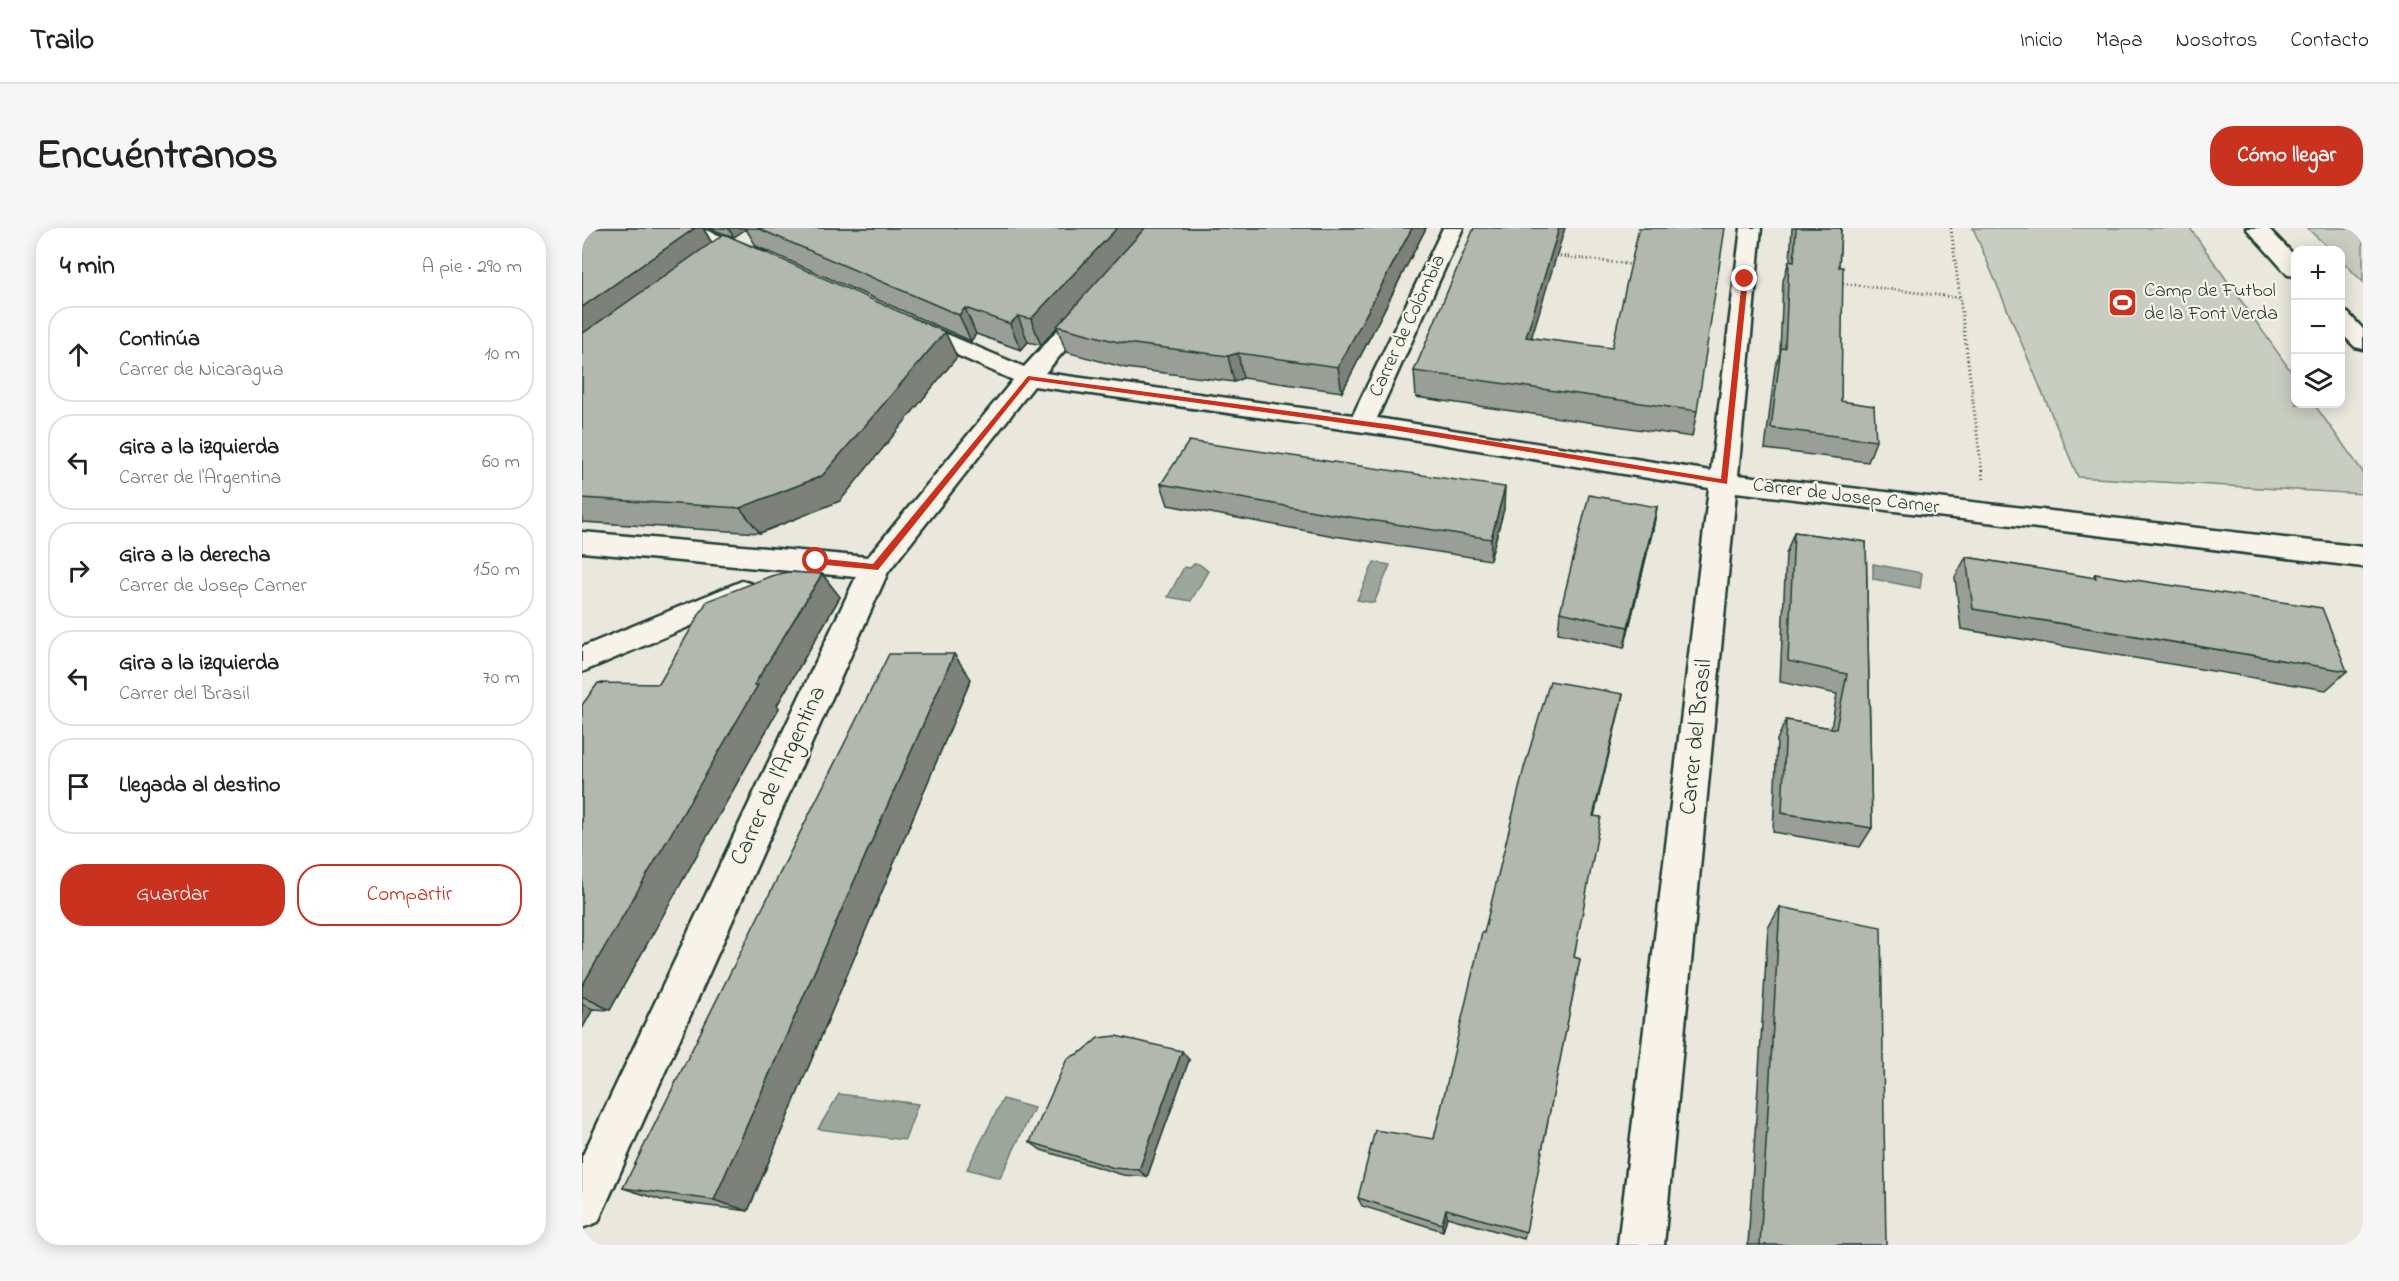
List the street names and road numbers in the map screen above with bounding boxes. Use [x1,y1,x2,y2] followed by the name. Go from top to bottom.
[1362,250,1454,402] street label: Carrer de Colòmbia
[1751,471,1942,523] street label: Carrer de Josep Carner
[1671,657,1723,817] street label: Carrer del Brasil
[722,680,836,872] street label: Carrer de l'Argentina

